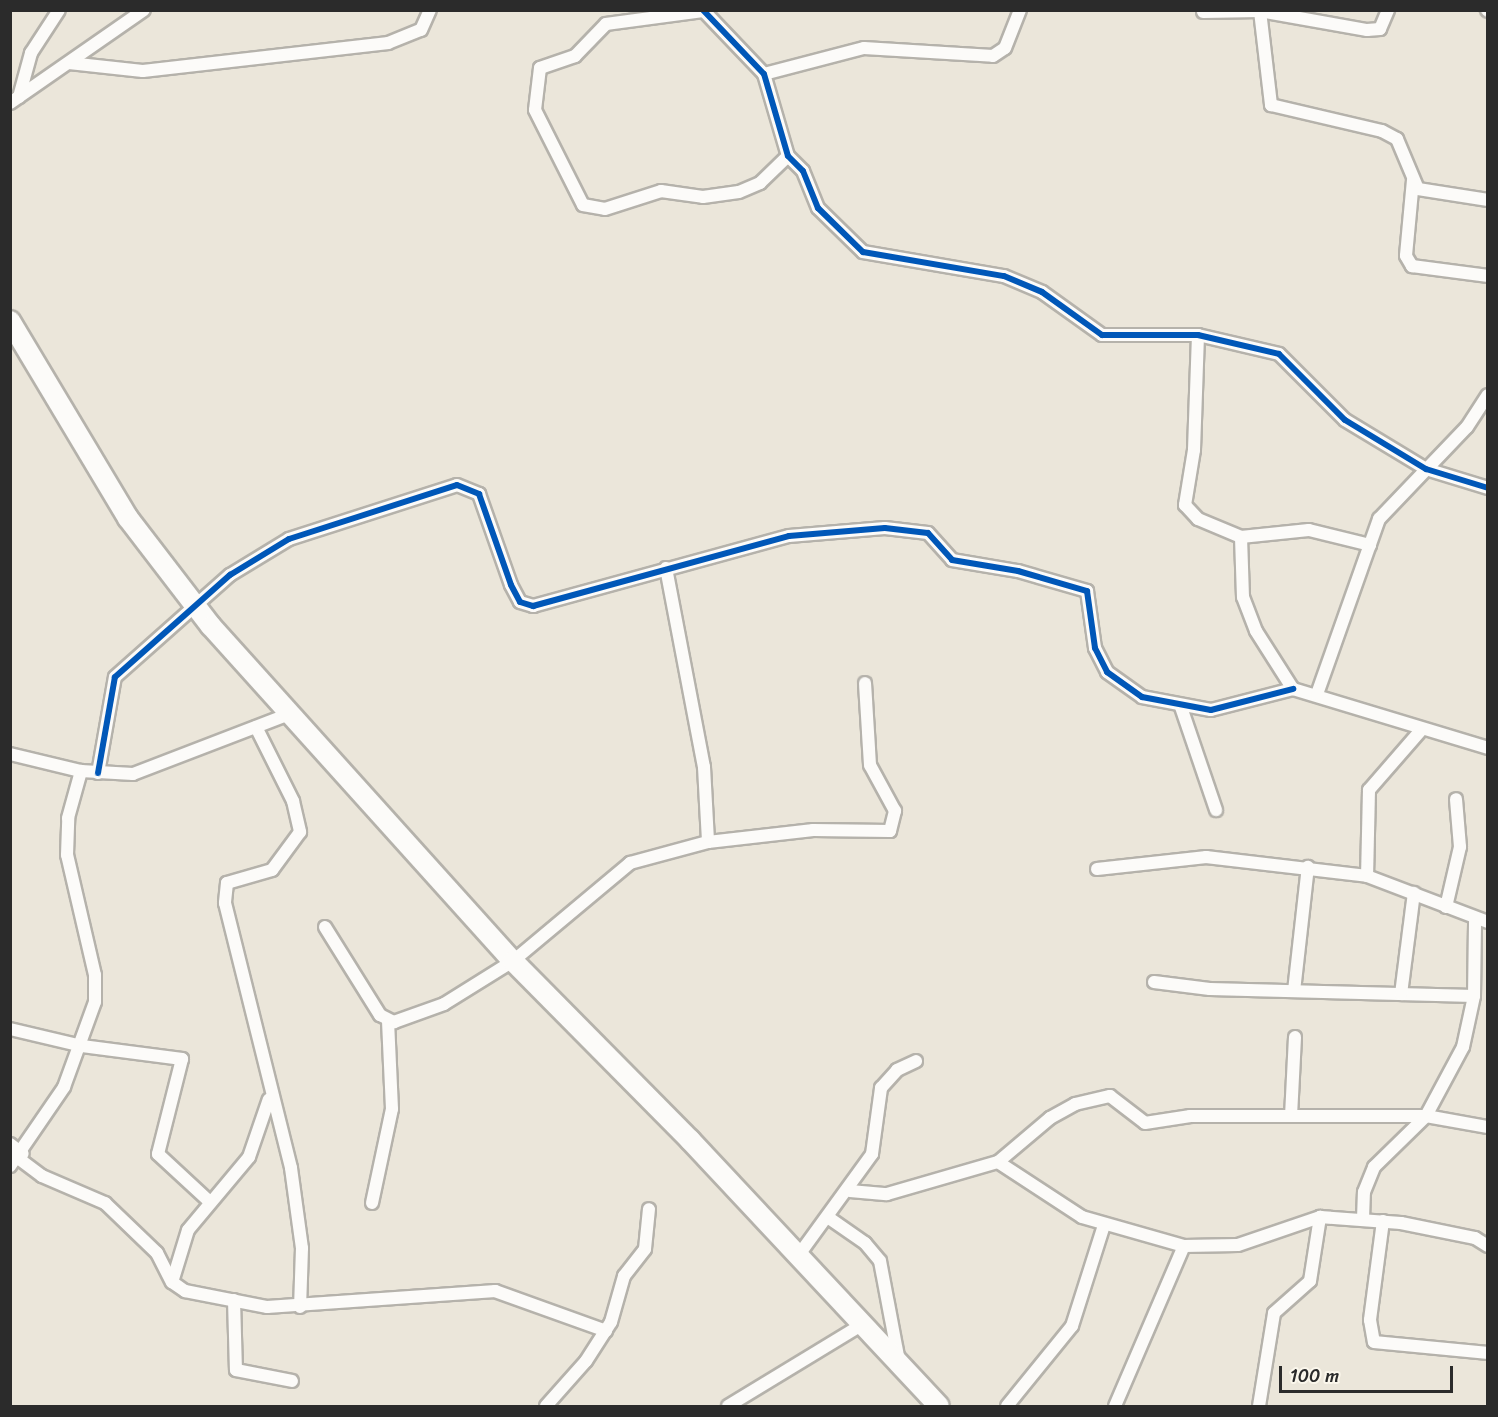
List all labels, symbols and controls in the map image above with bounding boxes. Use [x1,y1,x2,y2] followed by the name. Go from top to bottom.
[1282,1354,1456,1392] scale bar
[1290,1360,1339,1392] text: 100 m

